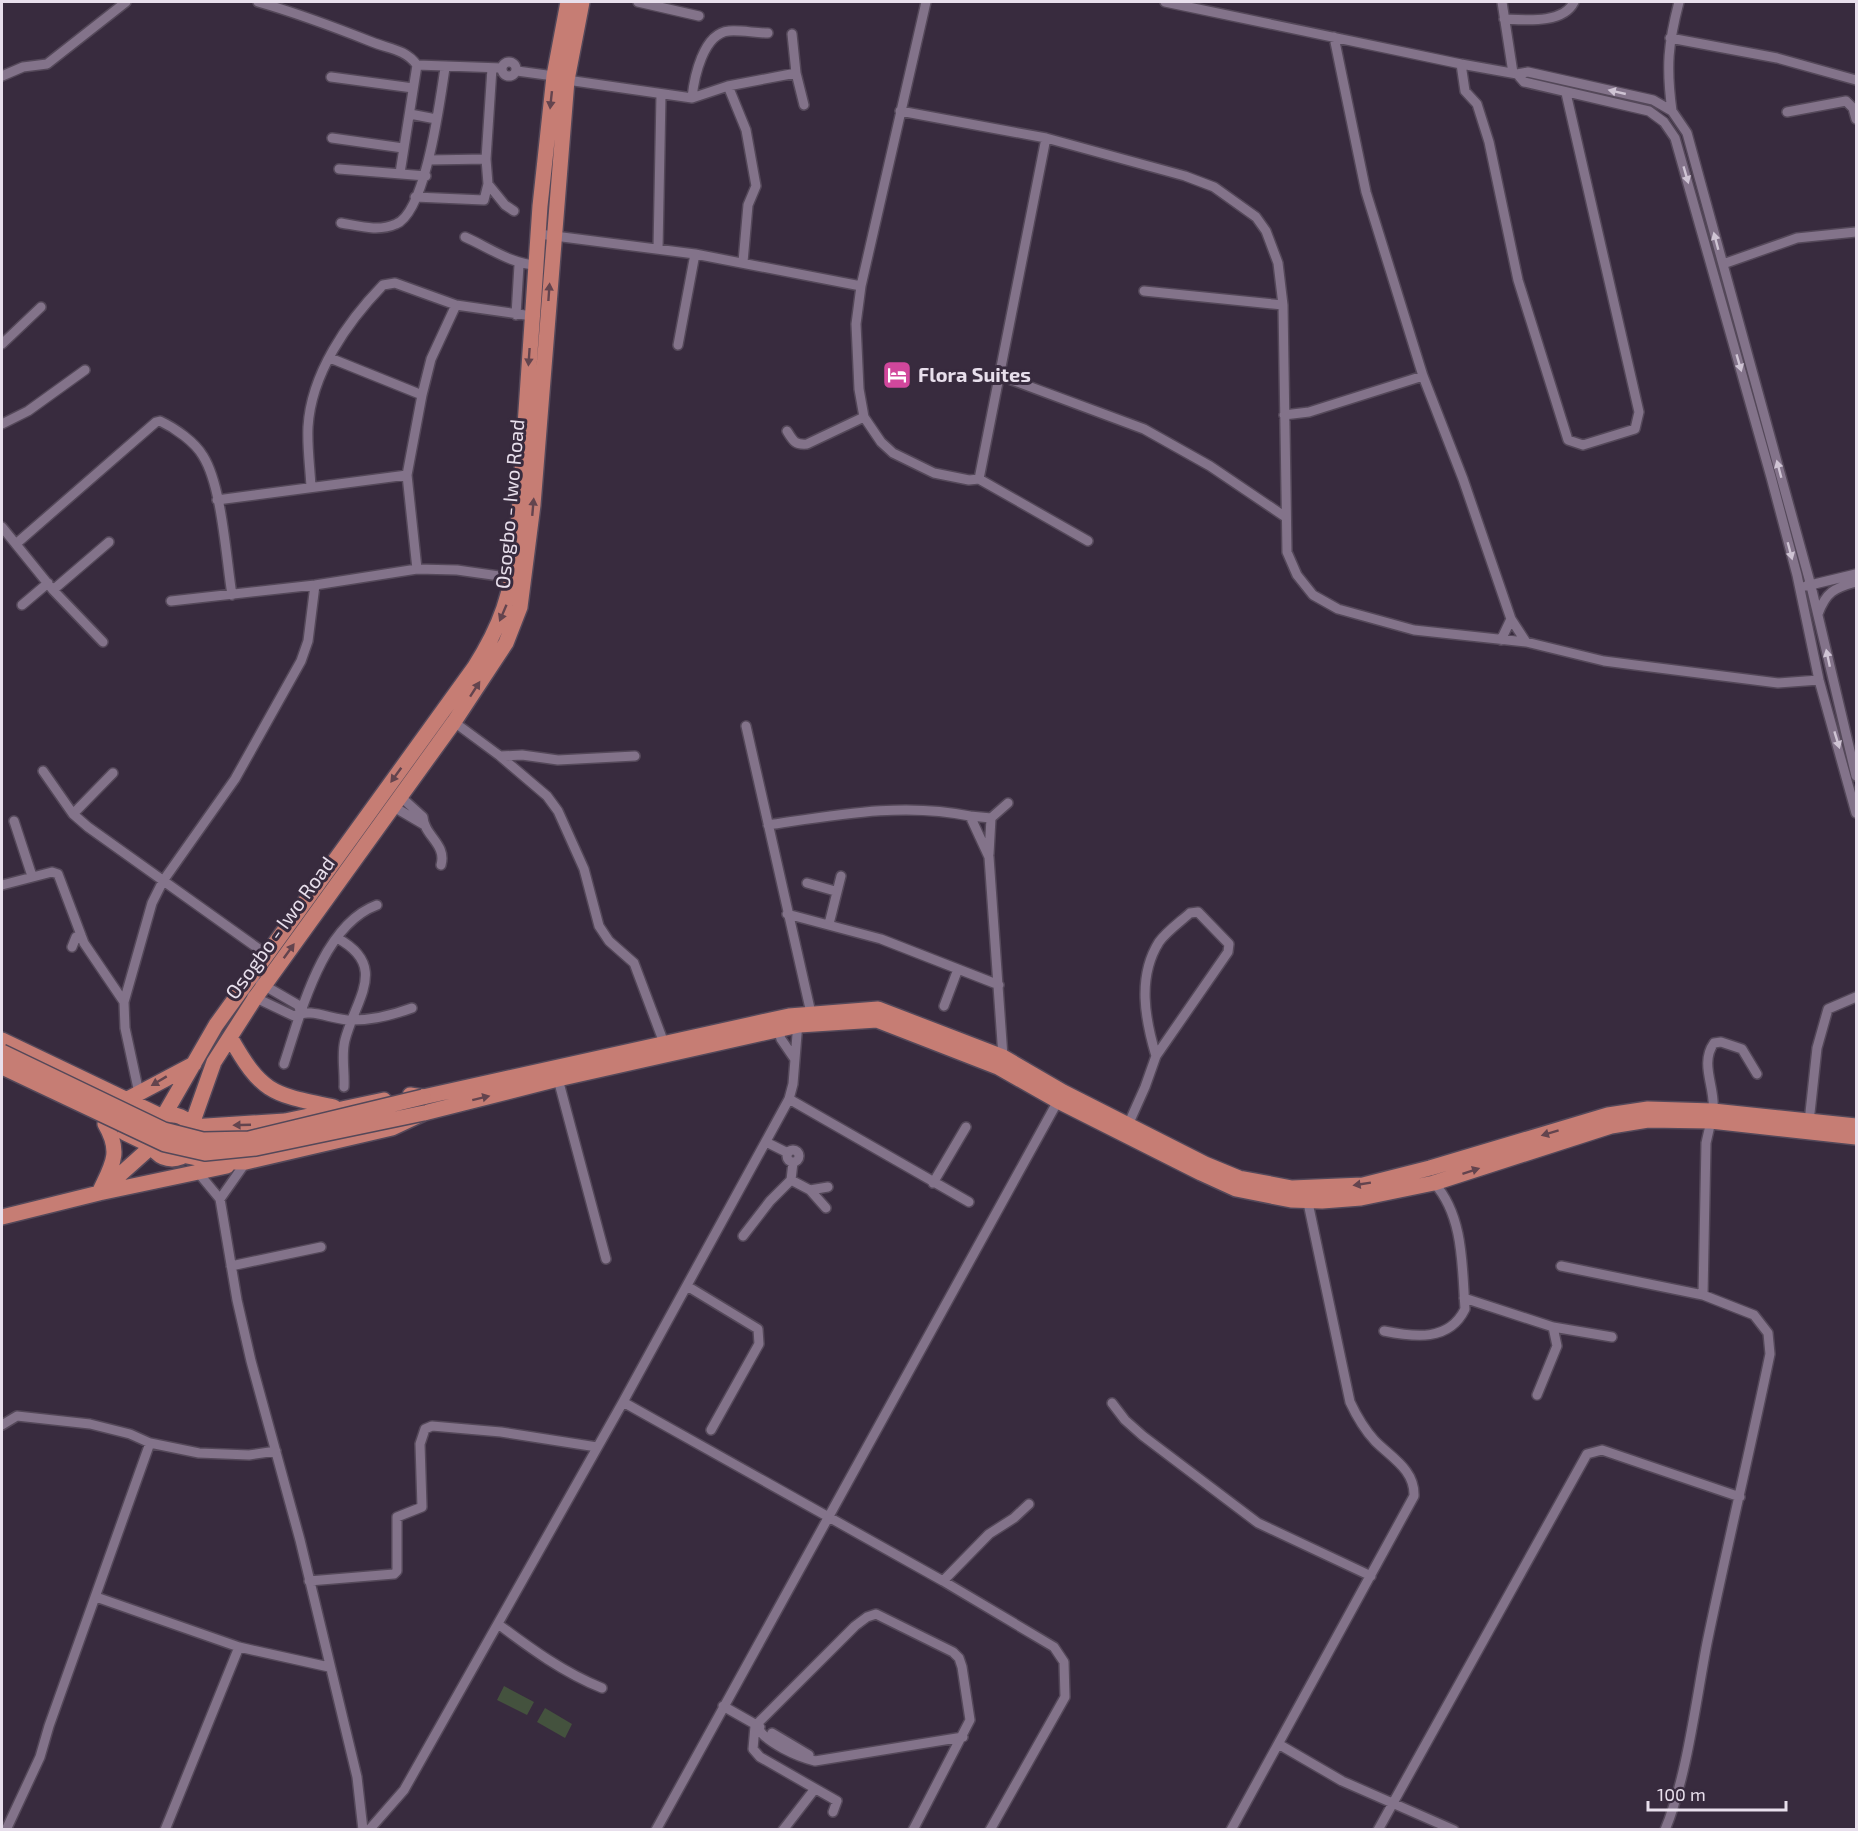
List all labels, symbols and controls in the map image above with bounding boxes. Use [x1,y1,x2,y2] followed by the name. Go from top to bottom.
[1607,87,1626,96] one-way arrow
[546,91,556,110] one-way arrow
[1682,166,1691,184] one-way arrow
[1711,232,1721,250] one-way arrow
[544,282,554,301] one-way arrow
[525,348,534,367] one-way arrow
[1734,354,1744,372] one-way arrow
[881,359,913,391] hotel icon: Flora Suites
[918,362,1031,386] place label: Flora Suites
[490,418,528,590] street label: Osogbo - Iwo Road
[1773,460,1783,479] one-way arrow
[528,498,538,517] one-way arrow
[1786,542,1796,560] one-way arrow
[498,605,508,623] one-way arrow
[1823,648,1832,667] one-way arrow
[470,681,481,697] one-way arrow
[1833,731,1842,749] one-way arrow
[390,767,402,783] one-way arrow
[219,851,339,1003] street label: Osogbo - Iwo Road
[283,943,295,958] one-way arrow
[150,1076,167,1086] one-way arrow
[472,1093,490,1103] one-way arrow
[233,1121,252,1130] one-way arrow
[1541,1129,1559,1138] one-way arrow
[1462,1166,1480,1175] one-way arrow
[1352,1180,1371,1189] one-way arrow
[1648,1774,1786,1812] scale bar
[1657,1783,1706,1805] text: 100 m

